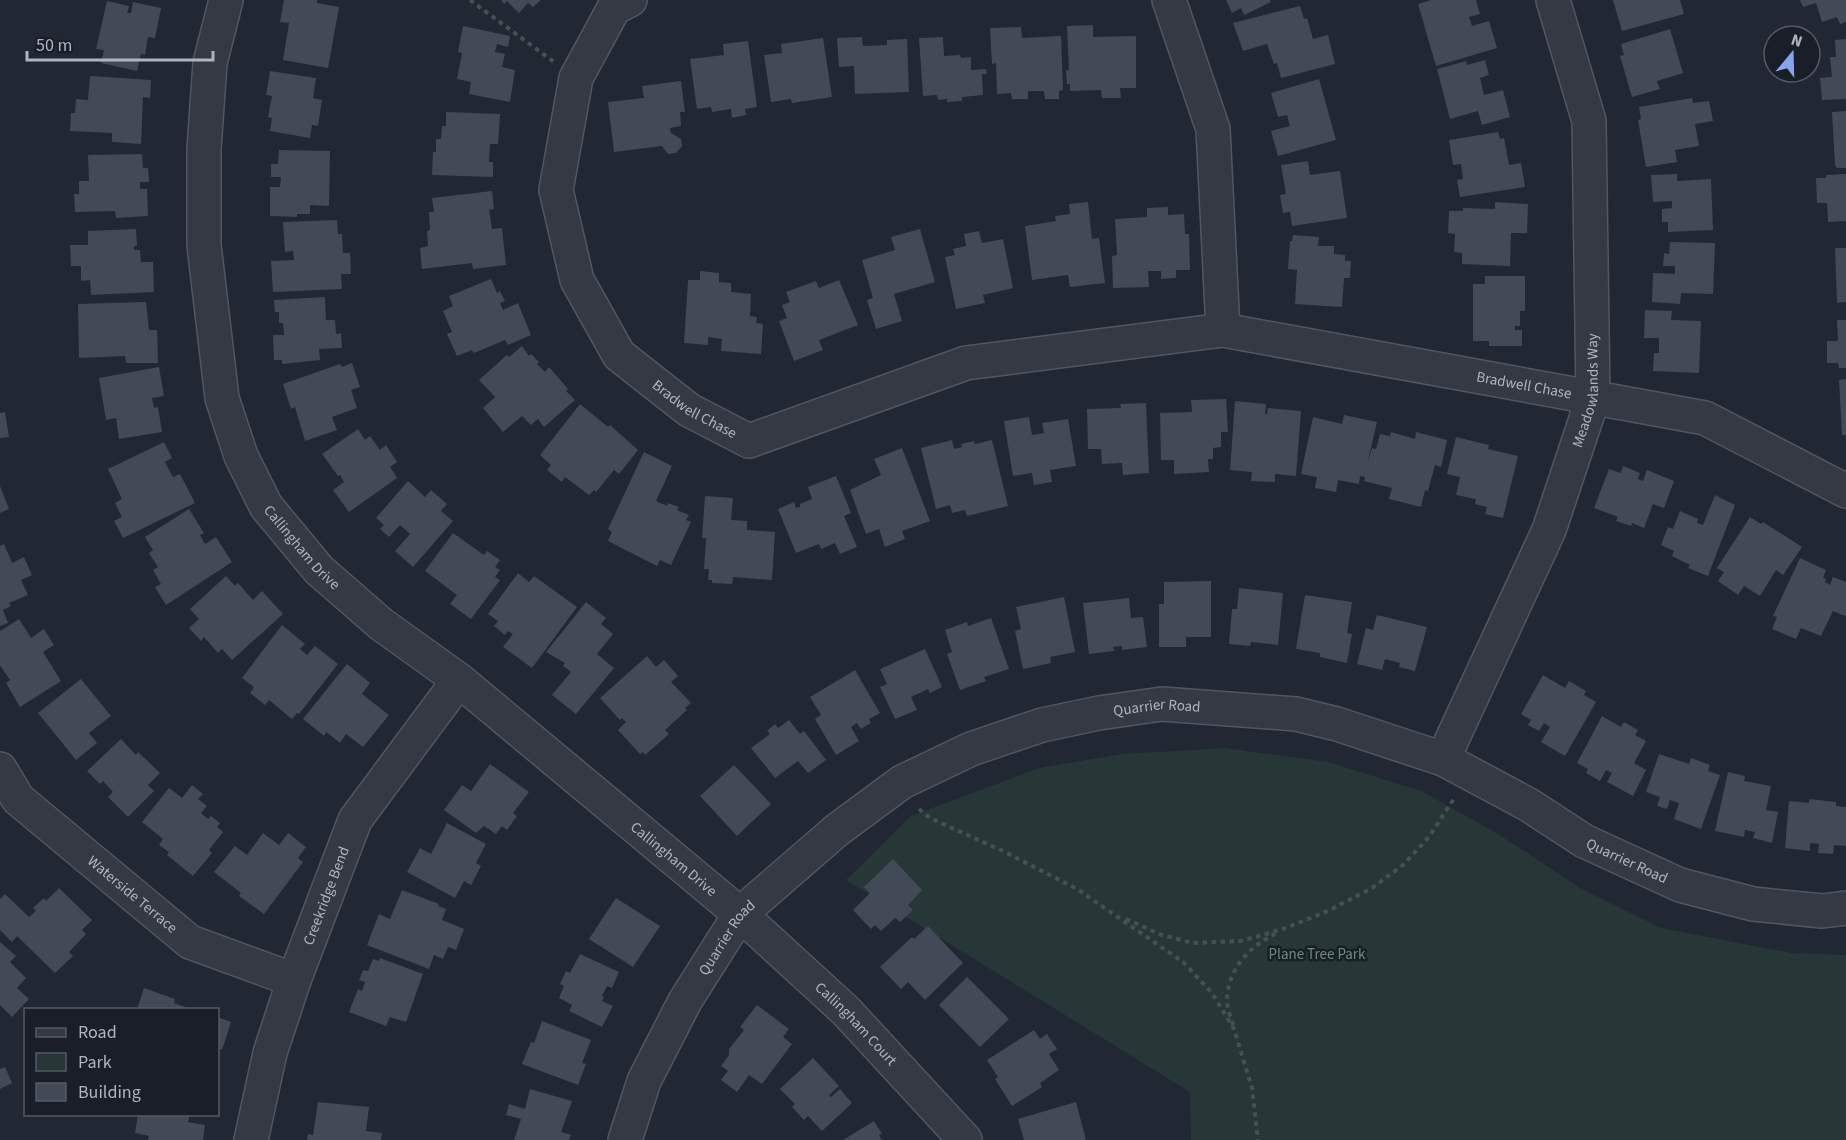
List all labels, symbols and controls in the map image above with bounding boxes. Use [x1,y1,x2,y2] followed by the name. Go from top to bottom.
[27,24,213,62] scale bar
[1762,24,1822,84] north arrow
[1788,29,1805,53] text: N
[36,33,72,58] text: 50 m
[1567,333,1603,450] street label: Meadowlands Way
[1475,366,1573,404] street label: Bradwell Chase
[648,375,740,443] street label: Bradwell Chase
[259,500,345,594] street label: Callingham Drive
[1112,693,1201,721] street label: Quarrier Road
[626,817,722,901] street label: Callingham Drive
[1583,833,1671,889] street label: Quarrier Road
[298,844,354,948] street label: Creekridge Bend
[83,851,182,938] street label: Waterside Terrace
[693,895,760,979] street label: Quarrier Road
[1269,944,1366,965] park label: Plane Tree Park
[810,977,902,1070] street label: Callingham Court
[24,1008,219,1116] legend
[78,1020,117,1045] text: Road
[78,1050,112,1075] text: Park
[78,1080,141,1105] text: Building

